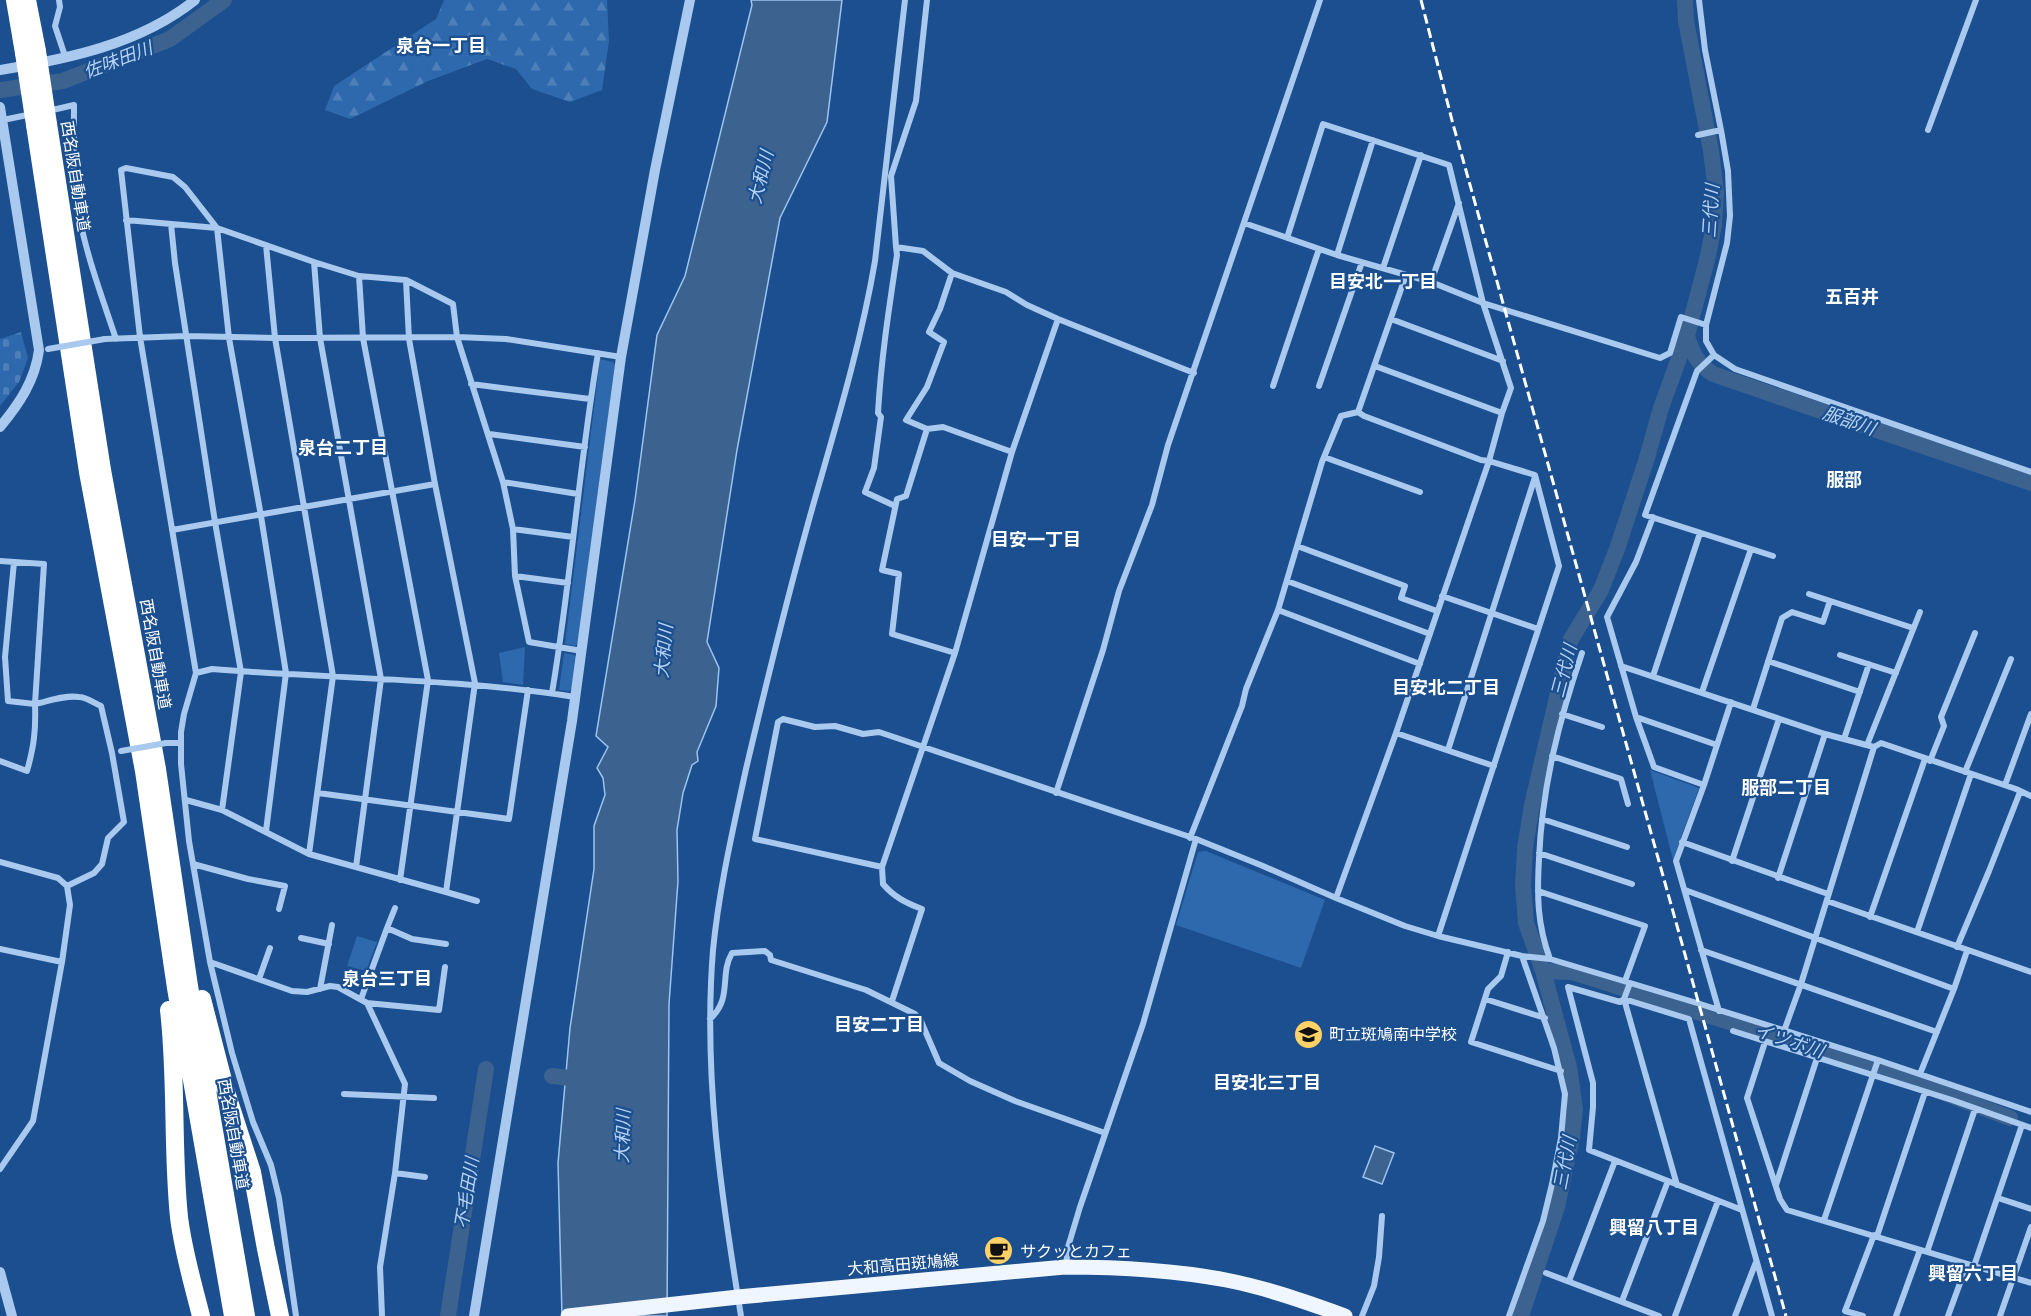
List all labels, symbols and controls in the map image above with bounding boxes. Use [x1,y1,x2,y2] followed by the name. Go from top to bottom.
[396,35,486,57] district label: 泉台一丁目
[80,36,157,83] water label: 佐味田川
[57,119,94,233] street label: 西名阪自動車道
[744,146,779,206] water label: 大和川
[1698,181,1724,239] water label: 三代川
[1329,271,1437,293] district label: 目安北一丁目
[1825,286,1879,308] district label: 五百井
[1820,402,1880,441] water label: 服部川
[298,437,388,459] district label: 泉台二丁目
[1826,469,1862,491] district label: 服部
[991,529,1081,551] district label: 目安一丁目
[136,597,175,711] street label: 西名阪自動車道
[651,621,677,679] water label: 大和川
[1546,640,1582,700] water label: 三代川
[1392,677,1500,699] district label: 目安北二丁目
[1741,777,1831,799] district label: 服部二丁目
[342,968,432,990] district label: 泉台三丁目
[834,1014,924,1036] district label: 目安二丁目
[1292,1018,1324,1050] school or university icon: 町立斑鳩南中学校
[1751,1019,1829,1063] water label: イツボ川
[1329,1025,1457,1044] place label: 町立斑鳩南中学校
[1213,1072,1321,1094] district label: 目安北三丁目
[214,1077,253,1191] street label: 西名阪自動車道
[611,1107,635,1163] water label: 大和川
[1549,1132,1581,1192] water label: 三代川
[451,1154,484,1230] water label: 不毛田川
[1609,1217,1699,1239] district label: 興留八丁目
[983,1235,1015,1267] cafe icon: サクッとカフェ
[1020,1242,1132,1261] place label: サクッとカフェ
[846,1250,960,1279] street label: 大和高田斑鳩線
[1928,1263,2018,1285] district label: 興留六丁目

